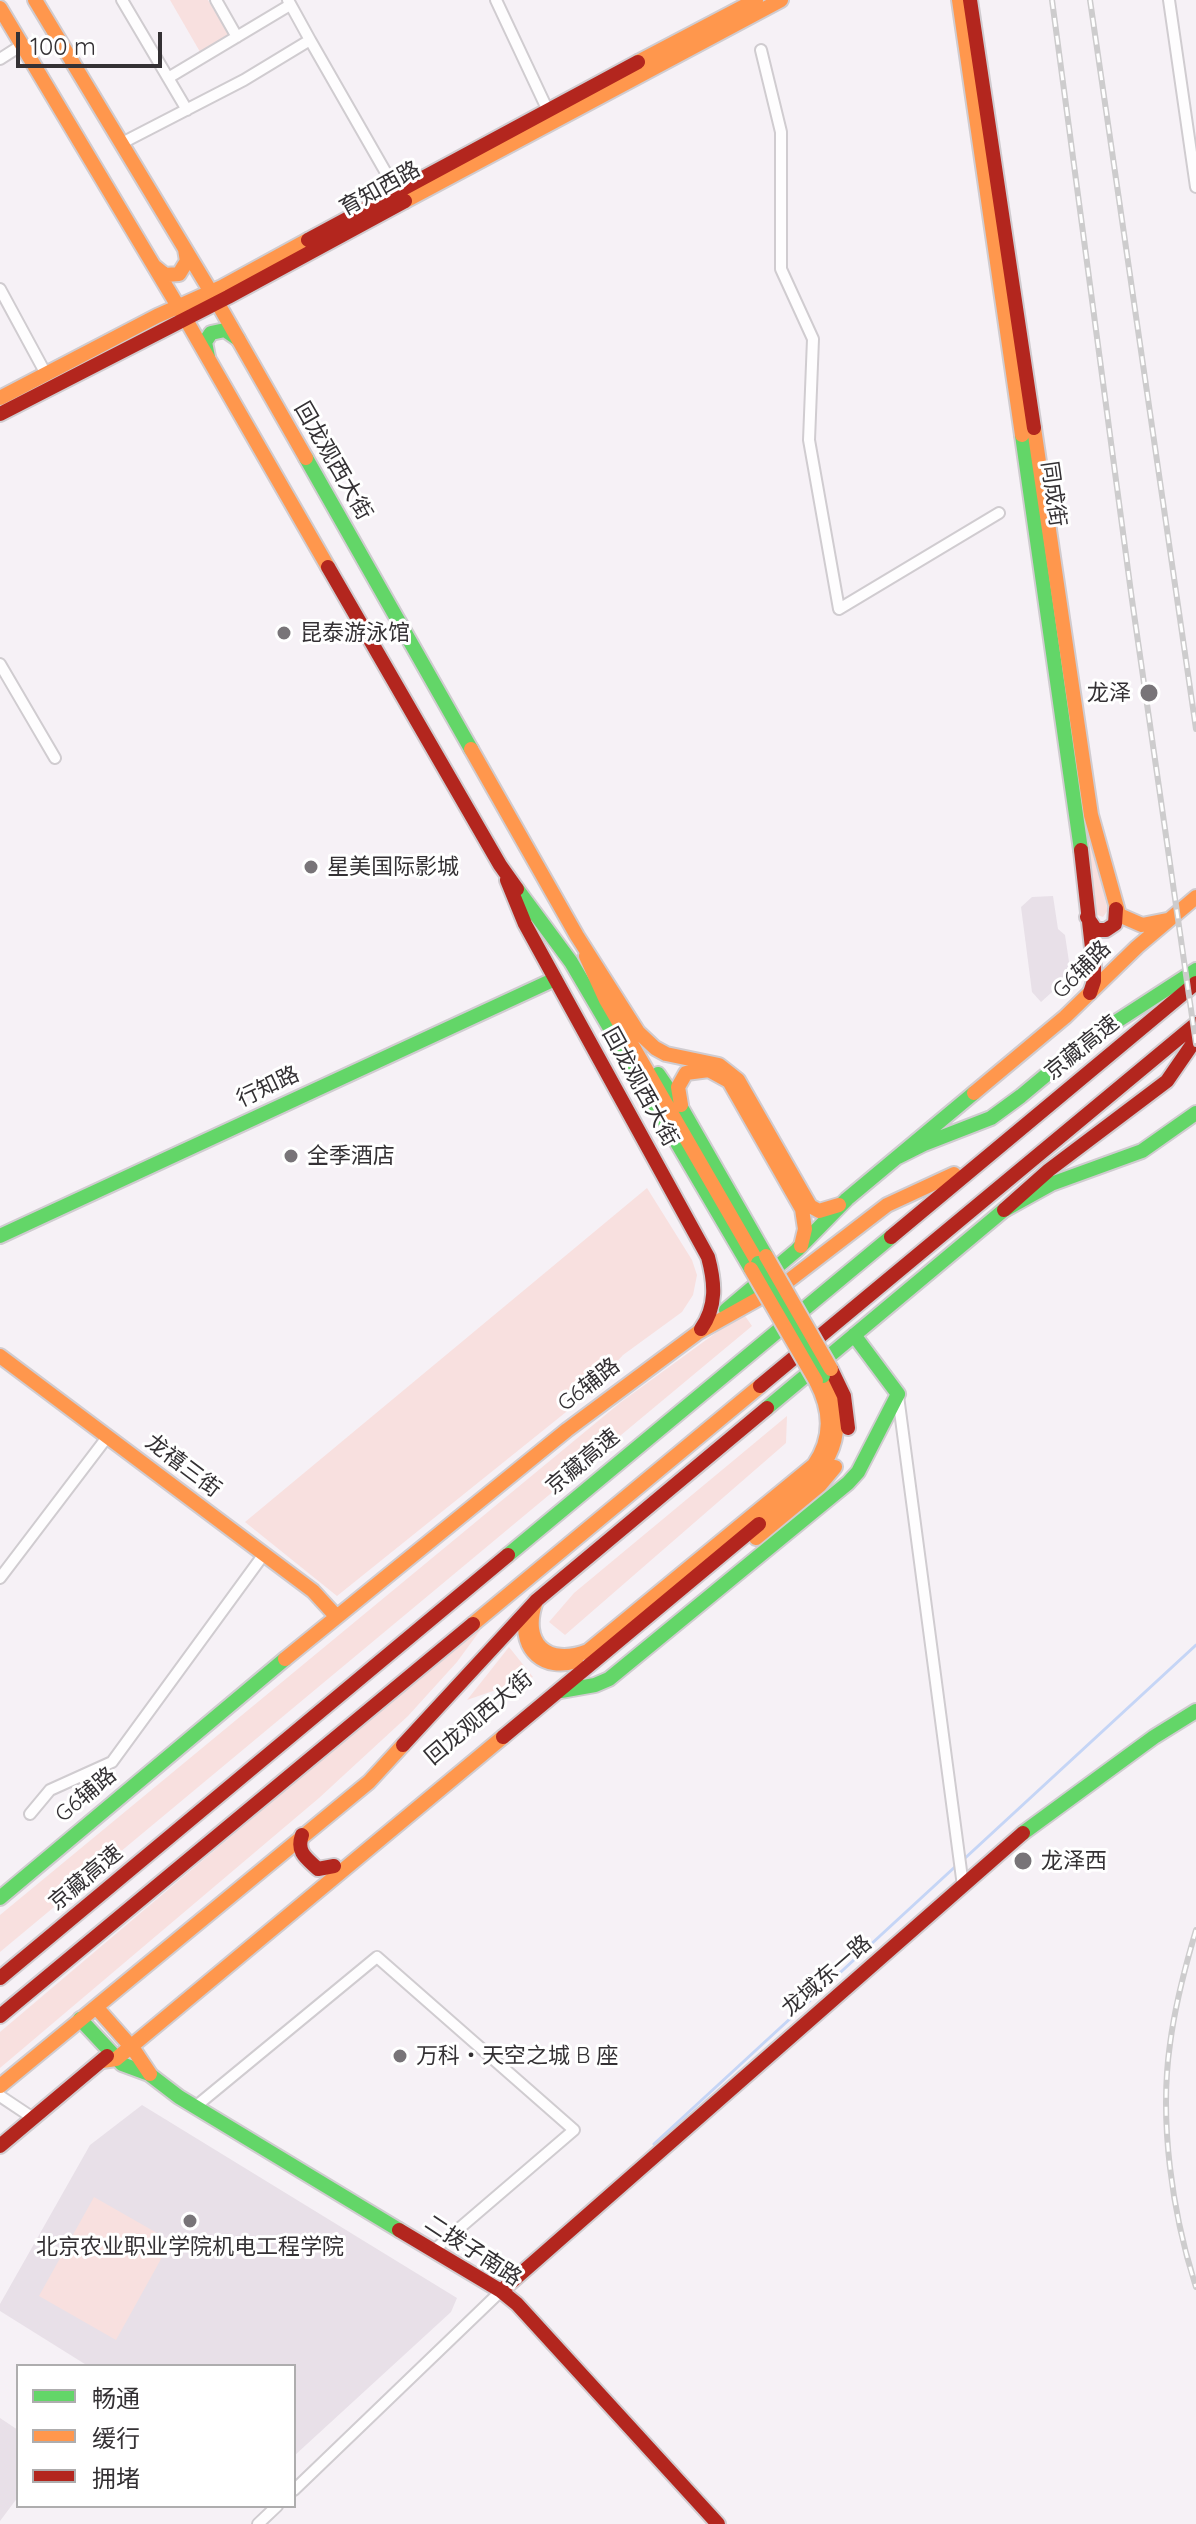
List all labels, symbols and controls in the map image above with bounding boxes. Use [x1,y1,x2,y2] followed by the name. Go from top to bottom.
[20,16,166,66] scale bar
[30,31,96,61] text: 100 m
[335,156,425,222] street label: 育知西路
[289,397,377,525] street label: 回龙观西大街
[1035,459,1071,529] street label: 同成街
[300,620,410,646] place label: 昆泰游泳馆
[275,624,293,642] marker: 昆泰游泳馆
[1087,680,1131,706] place label: 龙泽
[1138,682,1160,704] marker: 龙泽
[327,854,459,880] place label: 星美国际影城
[302,858,320,876] marker: 星美国际影城
[1048,936,1116,1004] street label: G6辅路
[1039,1010,1125,1086] street label: 京藏高速
[596,1023,684,1151] street label: 回龙观西大街
[233,1061,303,1113] street label: 行知路
[307,1143,395,1169] place label: 全季酒店
[282,1147,300,1165] marker: 全季酒店
[553,1353,625,1417] street label: G6辅路
[541,1424,625,1500] street label: 京藏高速
[140,1429,226,1503] street label: 龙禧三街
[420,1665,538,1771] street label: 回龙观西大街
[50,1762,122,1828] street label: G6辅路
[44,1840,128,1916] street label: 京藏高速
[1041,1848,1107,1874] place label: 龙泽西
[1012,1850,1034,1872] marker: 龙泽西
[777,1930,877,2022] street label: 龙域东一路
[416,2043,618,2069] place label: 万科・天空之城 B 座
[391,2047,409,2065] marker: 万科・天空之城 B 座
[420,2210,526,2292] street label: 二拨子南路
[181,2212,199,2230] marker: 北京农业职业学院机电工程学院
[36,2234,344,2260] place label: 北京农业职业学院机电工程学院
[16,2364,296,2508] legend
[92,2383,140,2413] text: 畅通
[92,2423,140,2453] text: 缓行
[92,2463,140,2493] text: 拥堵

